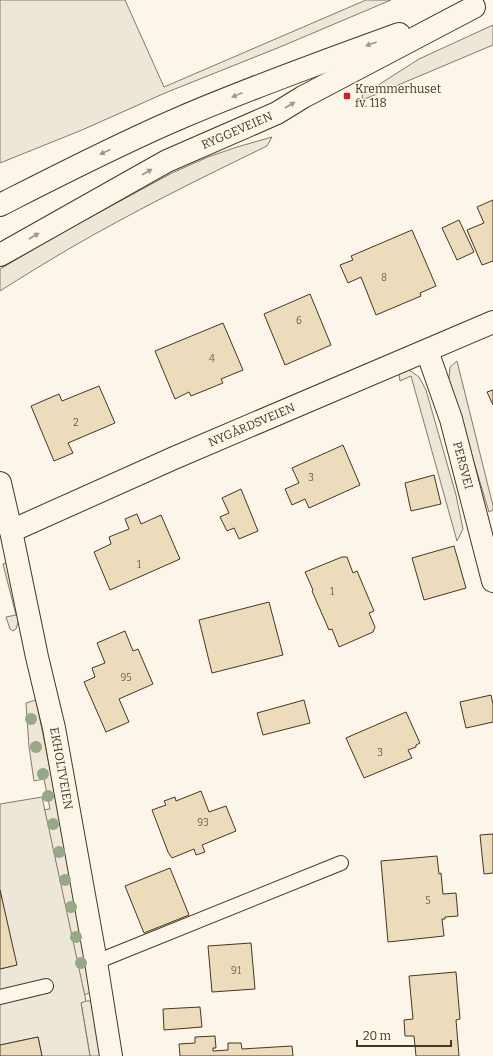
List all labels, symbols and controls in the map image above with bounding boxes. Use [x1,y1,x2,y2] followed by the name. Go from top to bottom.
[365,41,377,47] one-way arrow
[355,82,442,110] place label: Kremmerhuset fv. 118
[342,91,352,101] marker: Kremmerhuset fv. 118
[231,92,242,98] one-way arrow
[284,102,296,109] one-way arrow
[199,109,275,152] street label: RYGGEVEIEN
[99,149,110,155] one-way arrow
[141,169,153,175] one-way arrow
[28,233,40,240] one-way arrow
[381,272,387,284] house number: 8
[296,315,302,327] house number: 6
[209,353,215,365] house number: 4
[206,400,298,450] street label: NYGÅRDSVEIEN
[73,417,79,429] house number: 2
[450,440,476,491] street label: PERSVEI
[308,472,314,484] house number: 3
[137,559,141,571] house number: 1
[330,586,334,598] house number: 1
[120,672,132,684] house number: 95
[47,726,76,811] street label: EKHOLTVEIEN
[377,747,383,759] house number: 3
[197,817,209,829] house number: 93
[425,895,431,907] house number: 5
[231,965,241,977] house number: 91
[357,1022,451,1048] scale bar
[363,1029,392,1043] text: 20 m

